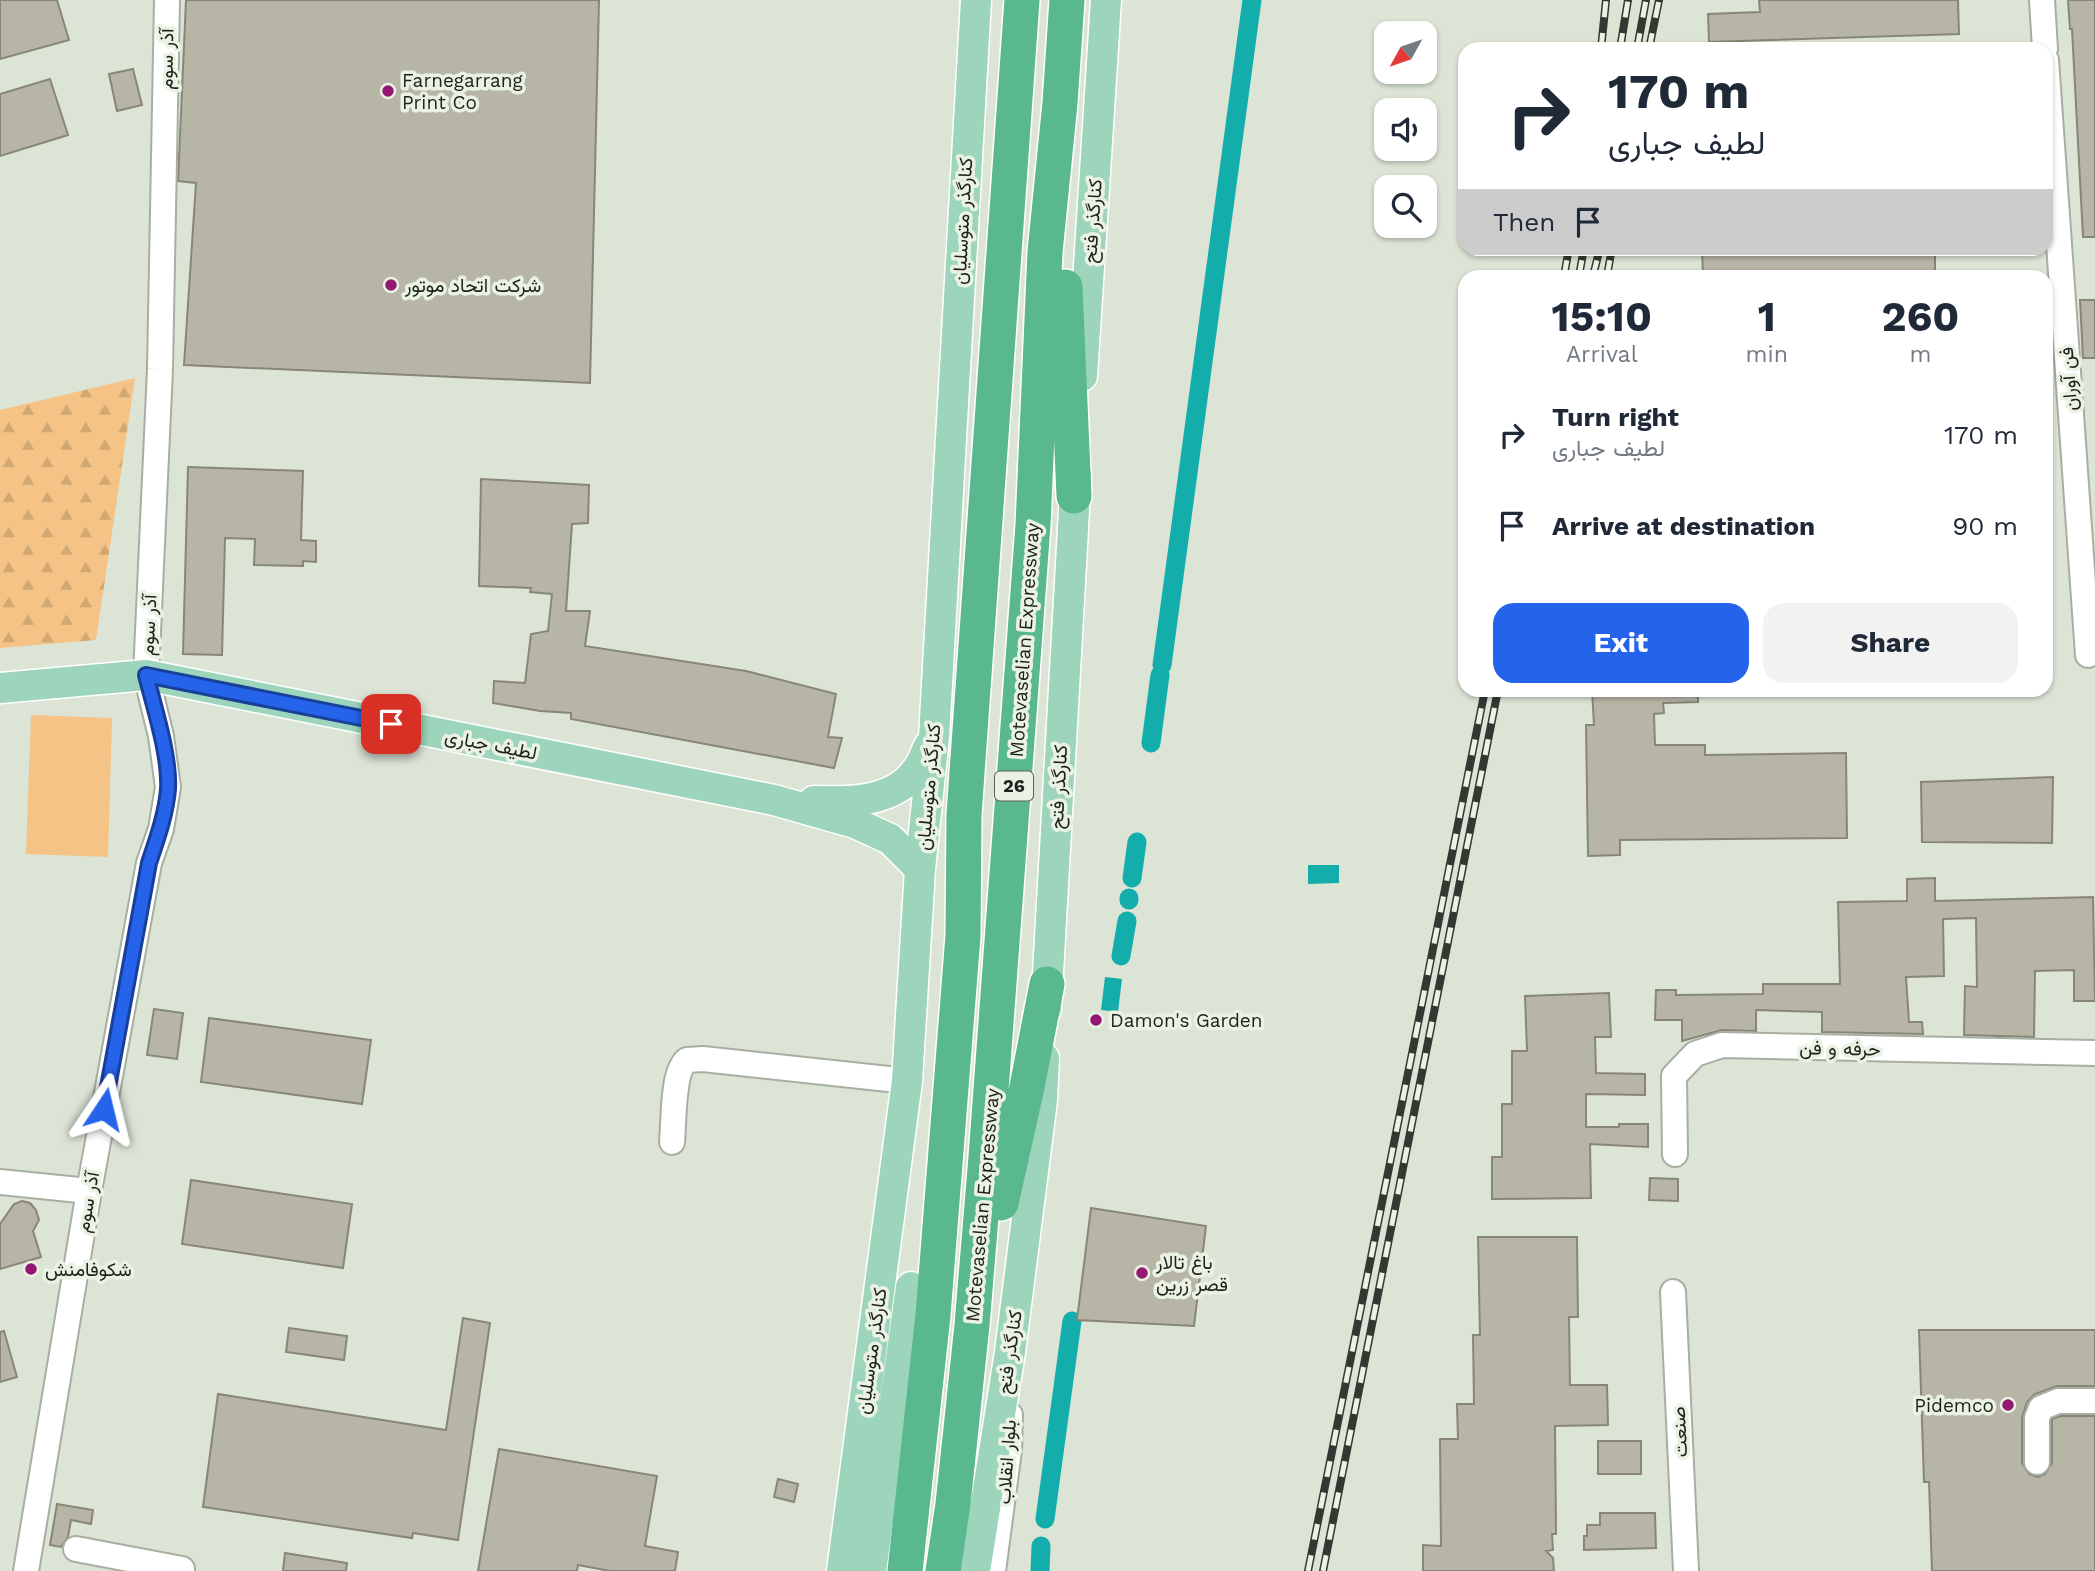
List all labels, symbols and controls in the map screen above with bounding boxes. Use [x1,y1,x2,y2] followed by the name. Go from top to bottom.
[1374,21,1437,84] north arrow
[1374,21,1437,238] map controls
[154,27,180,90] street label: آذر سوم
[1608,62,1749,120] text: 170 m
[402,69,523,114] place label: Farnegarrang Print Co
[1493,70,1584,161] icon: right
[380,83,396,99] marker: Farnegarrang Print Co
[1374,98,1437,161] button: sound
[1608,124,1766,162] text: لطیف جباری
[948,157,977,285] street label: کنارگذر متوسلیان
[1374,175,1437,238] button: search
[1078,178,1109,264] street label: کنارگذر فتح
[1569,203,1607,241] icon: arrive
[1493,207,1555,237] text: Then
[404,274,541,297] place label: شرکت اتحاد موتور
[383,277,399,293] marker: شرکت اتحاد موتور
[1552,292,1652,341] text: 15:10
[1758,292,1776,341] text: 1
[1881,292,1959,341] text: 260
[1566,341,1638,368] text: Arrival
[1746,341,1788,368] text: min
[1909,341,1931,368] text: m
[2055,346,2082,412] street label: فن آوران
[1552,402,1679,432] text: Turn right
[1493,416,1531,454] icon: right
[1944,420,2018,450] text: 170 m
[1552,435,1665,462] text: لطیف جباری
[1493,507,1531,545] icon: arrive
[1552,511,1815,541] text: Arrive at destination
[1952,511,2018,541] text: 90 m
[1005,522,1044,758] street label: Motevaselian Expressway
[135,592,163,656] street label: آذر سوم
[1493,603,1749,683] button: Exit
[1763,603,2018,683] button: Share
[361,694,421,754] pin
[372,705,410,743] icon: arrive
[911,723,945,851] street label: کنارگذر متوسلیان
[443,724,539,765] street label: لطیف جباری
[1045,744,1074,830] street label: کنارگذر فتح
[995,772,1033,800] road number: 26
[1110,1009,1263,1032] place label: Damon's Garden
[1088,1012,1104,1028] marker: Damon's Garden
[1799,1036,1881,1061] street label: حرفه و فن
[67,1072,141,1146] position arrow
[961,1087,1004,1323] street label: Motevaselian Expressway
[71,1168,105,1234] street label: آذر سوم
[1155,1251,1228,1296] place label: باغ تالار قصر زرین
[45,1258,132,1281] place label: شکوفامنش
[23,1261,39,1277] marker: شکوفامنش
[1134,1265,1150,1281] marker: باغ تالار قصر زرین
[851,1286,892,1416] street label: کنارگذر متوسلیان
[992,1309,1029,1396] street label: کنارگذر فتح
[1914,1394,1994,1417] place label: Pidemco
[2000,1397,2016,1413] marker: Pidemco
[1667,1406,1692,1458] street label: صنعت
[992,1419,1021,1505] street label: بلوار انقلاب

